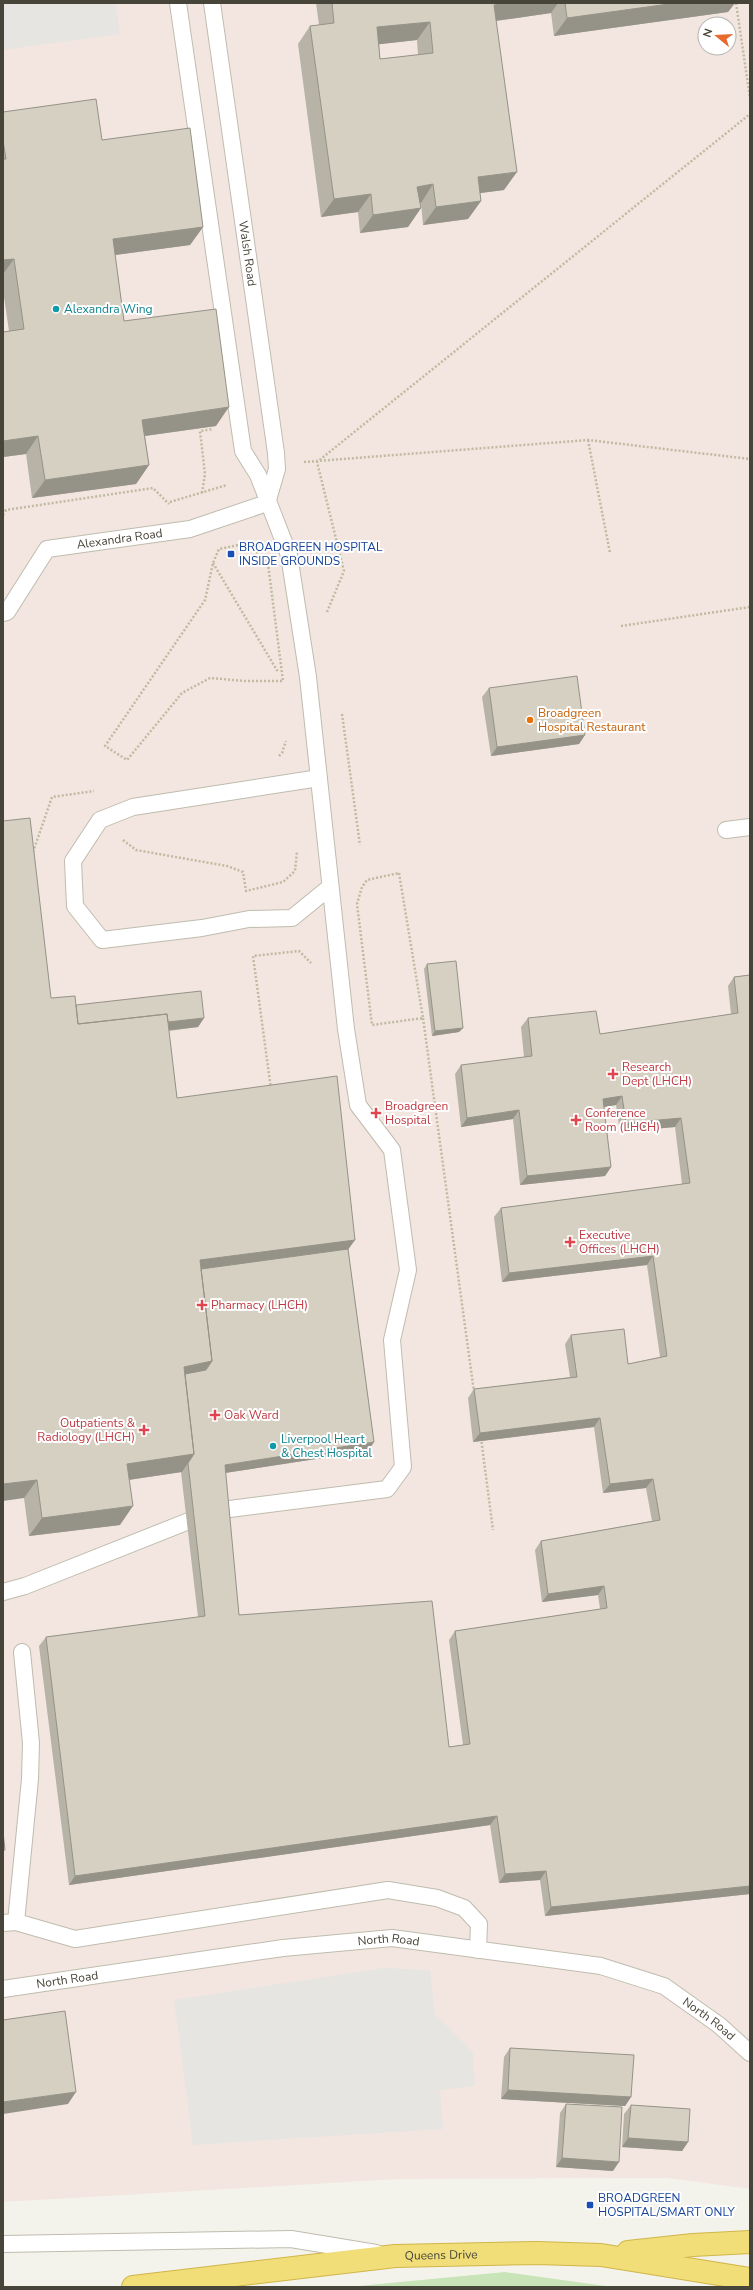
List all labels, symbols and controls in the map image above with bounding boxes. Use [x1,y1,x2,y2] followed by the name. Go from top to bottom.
[697,16,737,56] north arrow
[700,27,716,39] text: N
[235,220,260,287] street label: Walsh Road
[64,301,153,317] place label: Alexandra Wing
[51,304,61,314] marker: Alexandra Wing
[75,525,164,553] street label: Alexandra Road
[239,539,383,569] place label: BROADGREEN HOSPITAL INSIDE GROUNDS
[226,549,236,559] marker: BROADGREEN HOSPITAL INSIDE GROUNDS
[538,705,646,735] place label: Broadgreen Hospital Restaurant
[525,715,535,725] marker: Broadgreen Hospital Restaurant
[622,1059,692,1089] place label: Research Dept (LHCH)
[607,1068,619,1080] marker: Research Dept (LHCH)
[385,1098,448,1128] place label: Broadgreen Hospital
[585,1105,660,1135] place label: Conference Room (LHCH)
[370,1107,382,1119] marker: Broadgreen Hospital
[570,1114,582,1126] marker: Conference Room (LHCH)
[579,1227,660,1257] place label: Executive Offices (LHCH)
[564,1236,576,1248] marker: Executive Offices (LHCH)
[211,1297,308,1313] place label: Pharmacy (LHCH)
[196,1299,208,1311] marker: Pharmacy (LHCH)
[224,1407,279,1423] place label: Oak Ward
[209,1409,221,1421] marker: Oak Ward
[37,1415,136,1445] place label: Outpatients & Radiology (LHCH)
[138,1424,150,1436] marker: Outpatients & Radiology (LHCH)
[281,1431,373,1461] place label: Liverpool Heart & Chest Hospital
[268,1441,278,1451] marker: Liverpool Heart & Chest Hospital
[357,1930,421,1950] street label: North Road
[35,1967,99,1992] street label: North Road
[679,1994,739,2044] street label: North Road
[598,2190,736,2220] place label: BROADGREEN HOSPITAL/SMART ONLY
[585,2200,595,2210] marker: BROADGREEN HOSPITAL/SMART ONLY
[405,2246,478,2264] street label: Queens Drive

